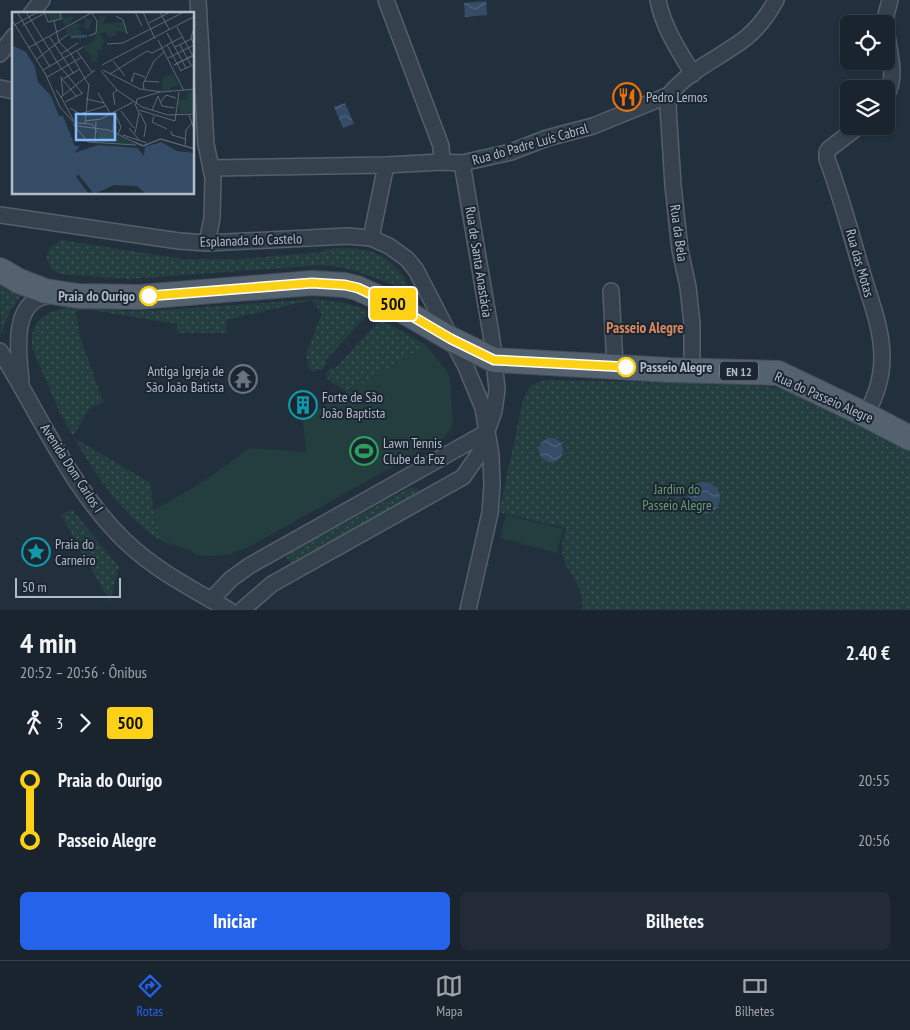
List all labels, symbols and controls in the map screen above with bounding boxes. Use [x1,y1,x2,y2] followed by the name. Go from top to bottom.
[12,12,195,195] inset map
[840,15,895,135] map controls
[840,15,895,70] button: locate
[840,80,895,135] button: layers
[612,82,642,112] restaurant icon: Pedro Lemos
[646,88,708,106] place label: Pedro Lemos
[470,119,591,169] street label: Rua do Padre Luís Cabral
[666,203,692,263] street label: Rua da Bela
[461,205,497,319] street label: Rua de Santa Anastácia
[842,227,878,299] street label: Rua das Motas
[199,229,303,251] street label: Esplanada do Castelo
[139,286,159,306] marker: Praia do Ourigo
[58,287,135,305] place label: Praia do Ourigo
[364,288,422,320] line badge: 500
[380,292,406,315] text: 500
[606,318,684,337] district label: Passeio Alegre
[616,357,636,377] marker: Passeio Alegre
[640,358,712,376] place label: Passeio Alegre
[146,362,224,396] place label: Antiga Igreja de São João Batista
[720,362,758,381] road number: EN 12
[228,364,258,394] temple icon: Antiga Igreja de São João Batista
[772,367,876,427] street label: Rua do Passeio Alegre
[321,388,385,422] place label: Forte de São João Baptista
[288,390,318,420] building icon: Forte de São João Baptista
[37,420,107,516] street label: Avenida Dom Carlos I
[383,434,445,468] place label: Lawn Tennis Clube da Foz
[349,436,379,466] sports icon: Lawn Tennis Clube da Foz
[642,480,712,514] park label: Jardim do Passeio Alegre
[55,535,96,569] place label: Praia do Carneiro
[21,537,51,567] place icon: Praia do Carneiro
[15,575,121,598] scale bar
[22,578,47,596] text: 50 m
[20,624,77,661] text: 4 min
[846,641,890,665] text: 2.40 €
[20,662,147,682] text: 20:52 – 20:56 · Ônibus
[20,709,48,737] icon: walk
[71,709,99,737] icon: forward
[117,711,143,734] text: 500
[56,713,63,733] text: 3
[58,768,162,792] text: Praia do Ourigo
[858,770,890,790] text: 20:55
[58,828,156,852] text: Passeio Alegre
[858,830,890,850] text: 20:56
[20,892,450,950] button: Iniciar
[460,892,890,950] button: Bilhetes
[136,972,164,1020] tab: Rotas
[435,972,463,1020] tab: Mapa
[735,972,774,1020] tab: Bilhetes

